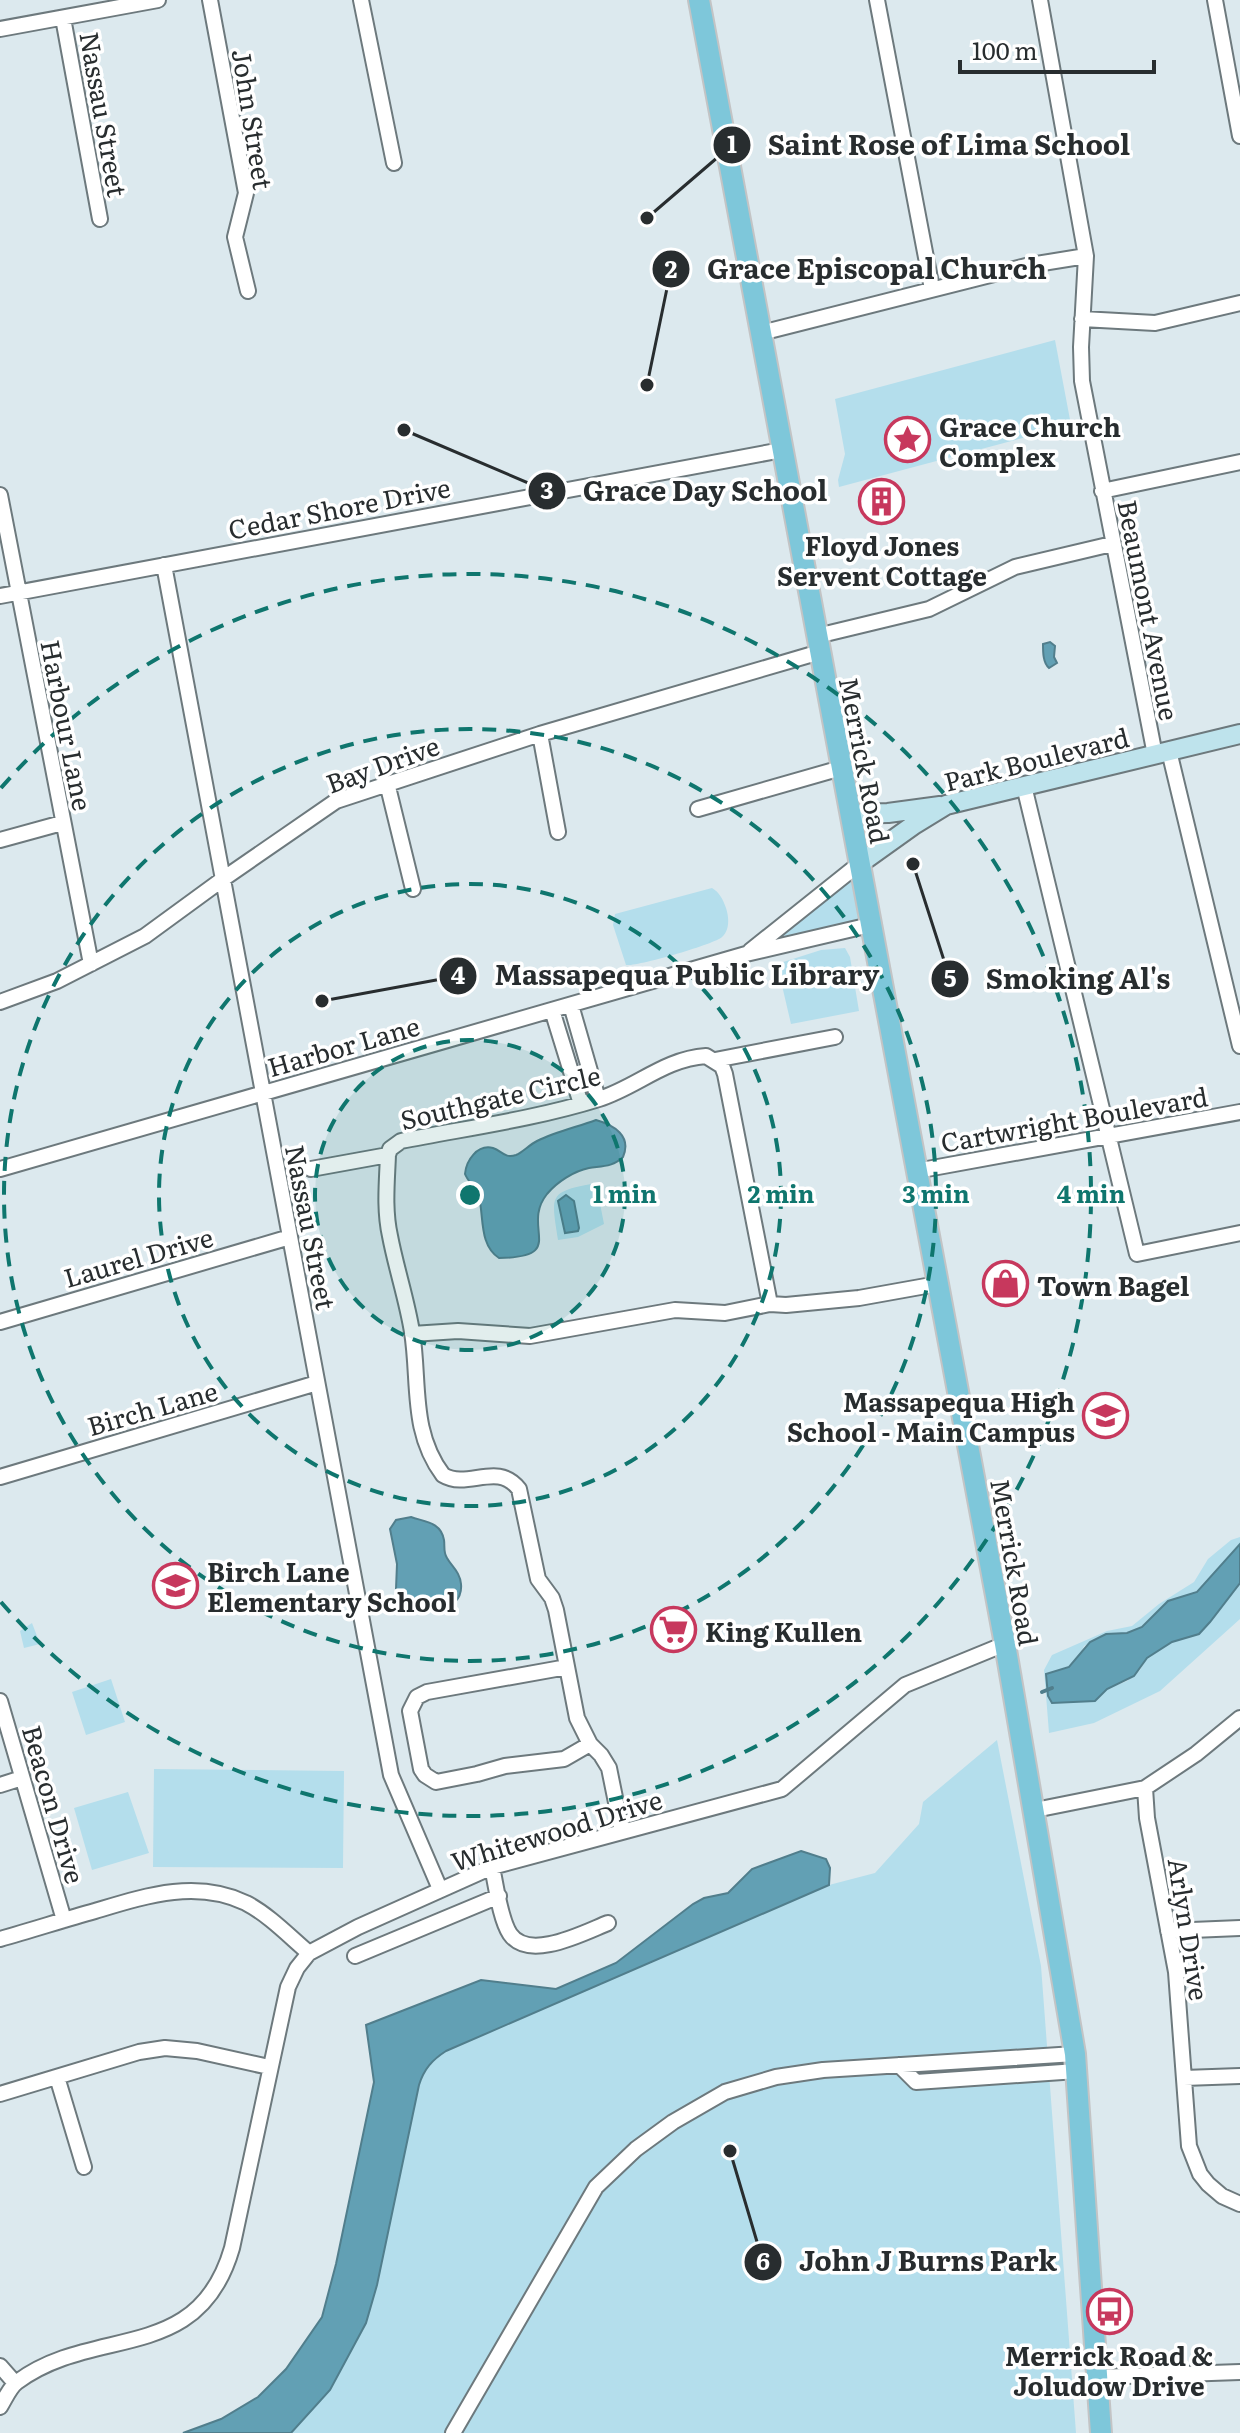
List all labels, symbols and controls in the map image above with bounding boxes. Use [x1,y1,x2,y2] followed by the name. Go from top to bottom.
[960,24,1154,74] scale bar
[71,28,139,200] street label: Nassau Street
[972,32,1038,67] text: 100 m
[224,46,284,193] street label: John Street
[712,119,1146,171] callout: Saint Rose of Lima School
[768,122,1130,164] text: Saint Rose of Lima School
[727,125,737,160] text: 1
[651,243,1063,295] callout: Grace Episcopal Church
[707,246,1047,288] text: Grace Episcopal Church
[665,250,678,285] text: 2
[939,406,1121,475] place label: Grace Church Complex
[884,416,932,464] place icon: Grace Church Complex
[527,465,844,517] callout: Grace Day School
[225,466,453,548] street label: Cedar Shore Drive
[583,468,827,510] text: Grace Day School
[540,471,554,506] text: 3
[858,477,906,525] building icon: Floyd Jones Servent Cottage
[1109,496,1191,724] street label: Beaumont Avenue
[777,525,987,594] place label: Floyd Jones Servent Cottage
[32,636,104,814] street label: Harbour Lane
[831,673,901,847] street label: Merrick Road
[939,716,1133,800] street label: Park Boulevard
[320,724,444,802] street label: Bay Drive
[438,950,895,1002] callout: Massapequa Public Library
[495,952,880,994] text: Massapequa Public Library
[930,953,1187,1005] callout: Smoking Al's
[451,956,466,991] text: 4
[986,956,1170,998] text: Smoking Al's
[943,959,957,994] text: 5
[262,1005,424,1085] street label: Harbor Lane
[396,1054,604,1138] street label: Southgate Circle
[937,1075,1211,1161] street label: Cartwright Boulevard
[277,1141,347,1313] street label: Nassau Street
[593,1175,657,1210] text: 1 min
[747,1175,815,1210] text: 2 min
[902,1175,970,1210] text: 3 min
[1057,1175,1126,1210] text: 4 min
[456,1181,484,1209] centre of rings
[59,1216,217,1296] street label: Laurel Drive
[982,1260,1030,1308] shop icon: Town Bagel
[1037,1265,1189,1304] place label: Town Bagel
[82,1370,222,1444] street label: Birch Lane
[787,1381,1075,1450] place label: Massapequa High School - Main Campus
[1082,1391,1130,1439] school or university icon: Massapequa High School - Main Campus
[982,1475,1050,1649] street label: Merrick Road
[207,1551,456,1620] place label: Birch Lane Elementary School
[152,1561,200,1609] school or university icon: Birch Lane Elementary School
[650,1606,698,1654] supermarket icon: King Kullen
[705,1611,862,1650] place label: King Kullen
[14,1720,96,1888] street label: Beacon Drive
[446,1778,666,1880] street label: Whitewood Drive
[1159,1855,1221,2003] street label: Arlyn Drive
[743,2236,1073,2288] callout: John J Burns Park
[799,2238,1057,2280] text: John J Burns Park
[756,2242,770,2277] text: 6
[1085,2287,1133,2335] bus stop icon: Merrick Road & Joludow Drive
[1005,2335,1213,2404] place label: Merrick Road & Joludow Drive

